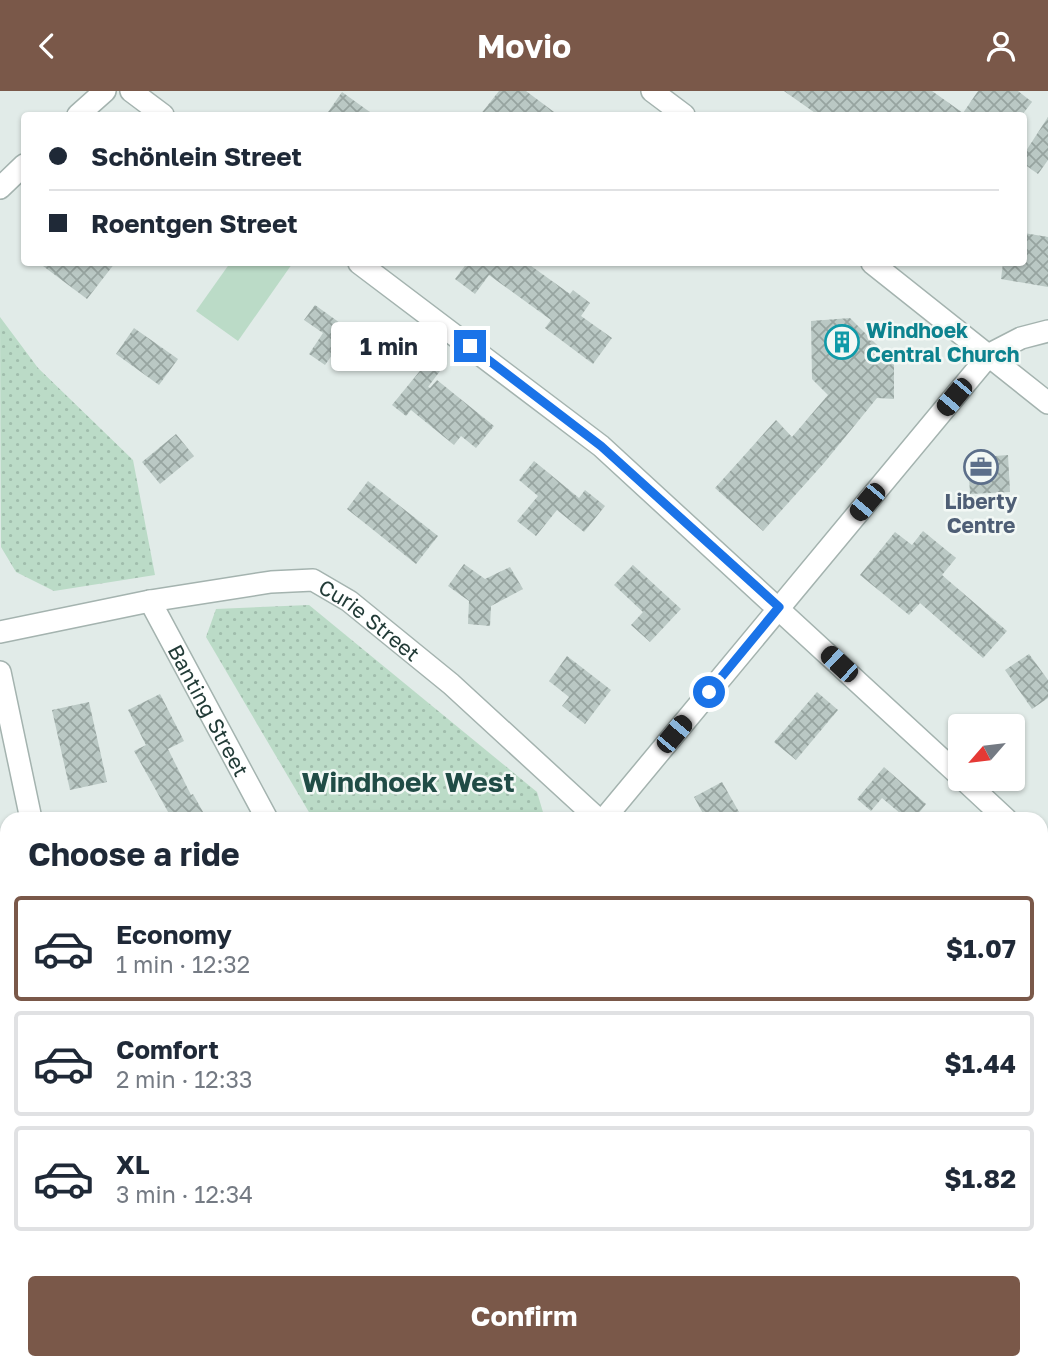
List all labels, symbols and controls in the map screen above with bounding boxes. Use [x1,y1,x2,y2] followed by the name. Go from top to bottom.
[28,27,66,65] icon: back
[477,27,571,65] text: Movio
[982,27,1020,65] icon: person
[91,141,302,172] text: Schönlein Street
[91,208,298,239] text: Roentgen Street
[866,317,1020,367] place label: Windhoek Central Church
[330,321,446,371] callout: 1 min
[823,323,861,361] building icon: Windhoek Central Church
[454,330,486,362] route end
[360,332,418,360] text: 1 min
[933,374,976,420] car
[962,448,1000,486] office icon: Liberty Centre
[846,479,889,525] car
[945,488,1018,538] place label: Liberty Centre
[314,573,425,667] street label: Curie Street
[163,640,255,781] street label: Banting Street
[817,642,862,686] car
[693,676,725,708] route start
[653,711,696,757] car
[948,714,1026,791] north arrow
[948,714,1025,791] map controls
[301,765,515,798] district label: Windhoek West
[28,835,240,873] text: Choose a ride
[32,917,95,980] icon: car
[116,919,232,950] text: Economy
[946,933,1016,964] text: $1.07
[116,950,250,978] text: 1 min · 12:32
[32,1032,95,1095] icon: car
[116,1034,219,1065] text: Comfort
[944,1048,1016,1079] text: $1.44
[116,1065,252,1093] text: 2 min · 12:33
[32,1147,95,1210] icon: car
[116,1149,150,1180] text: XL
[944,1163,1016,1194] text: $1.82
[116,1180,253,1208] text: 3 min · 12:34
[28,1276,1020,1356] button: Confirm

